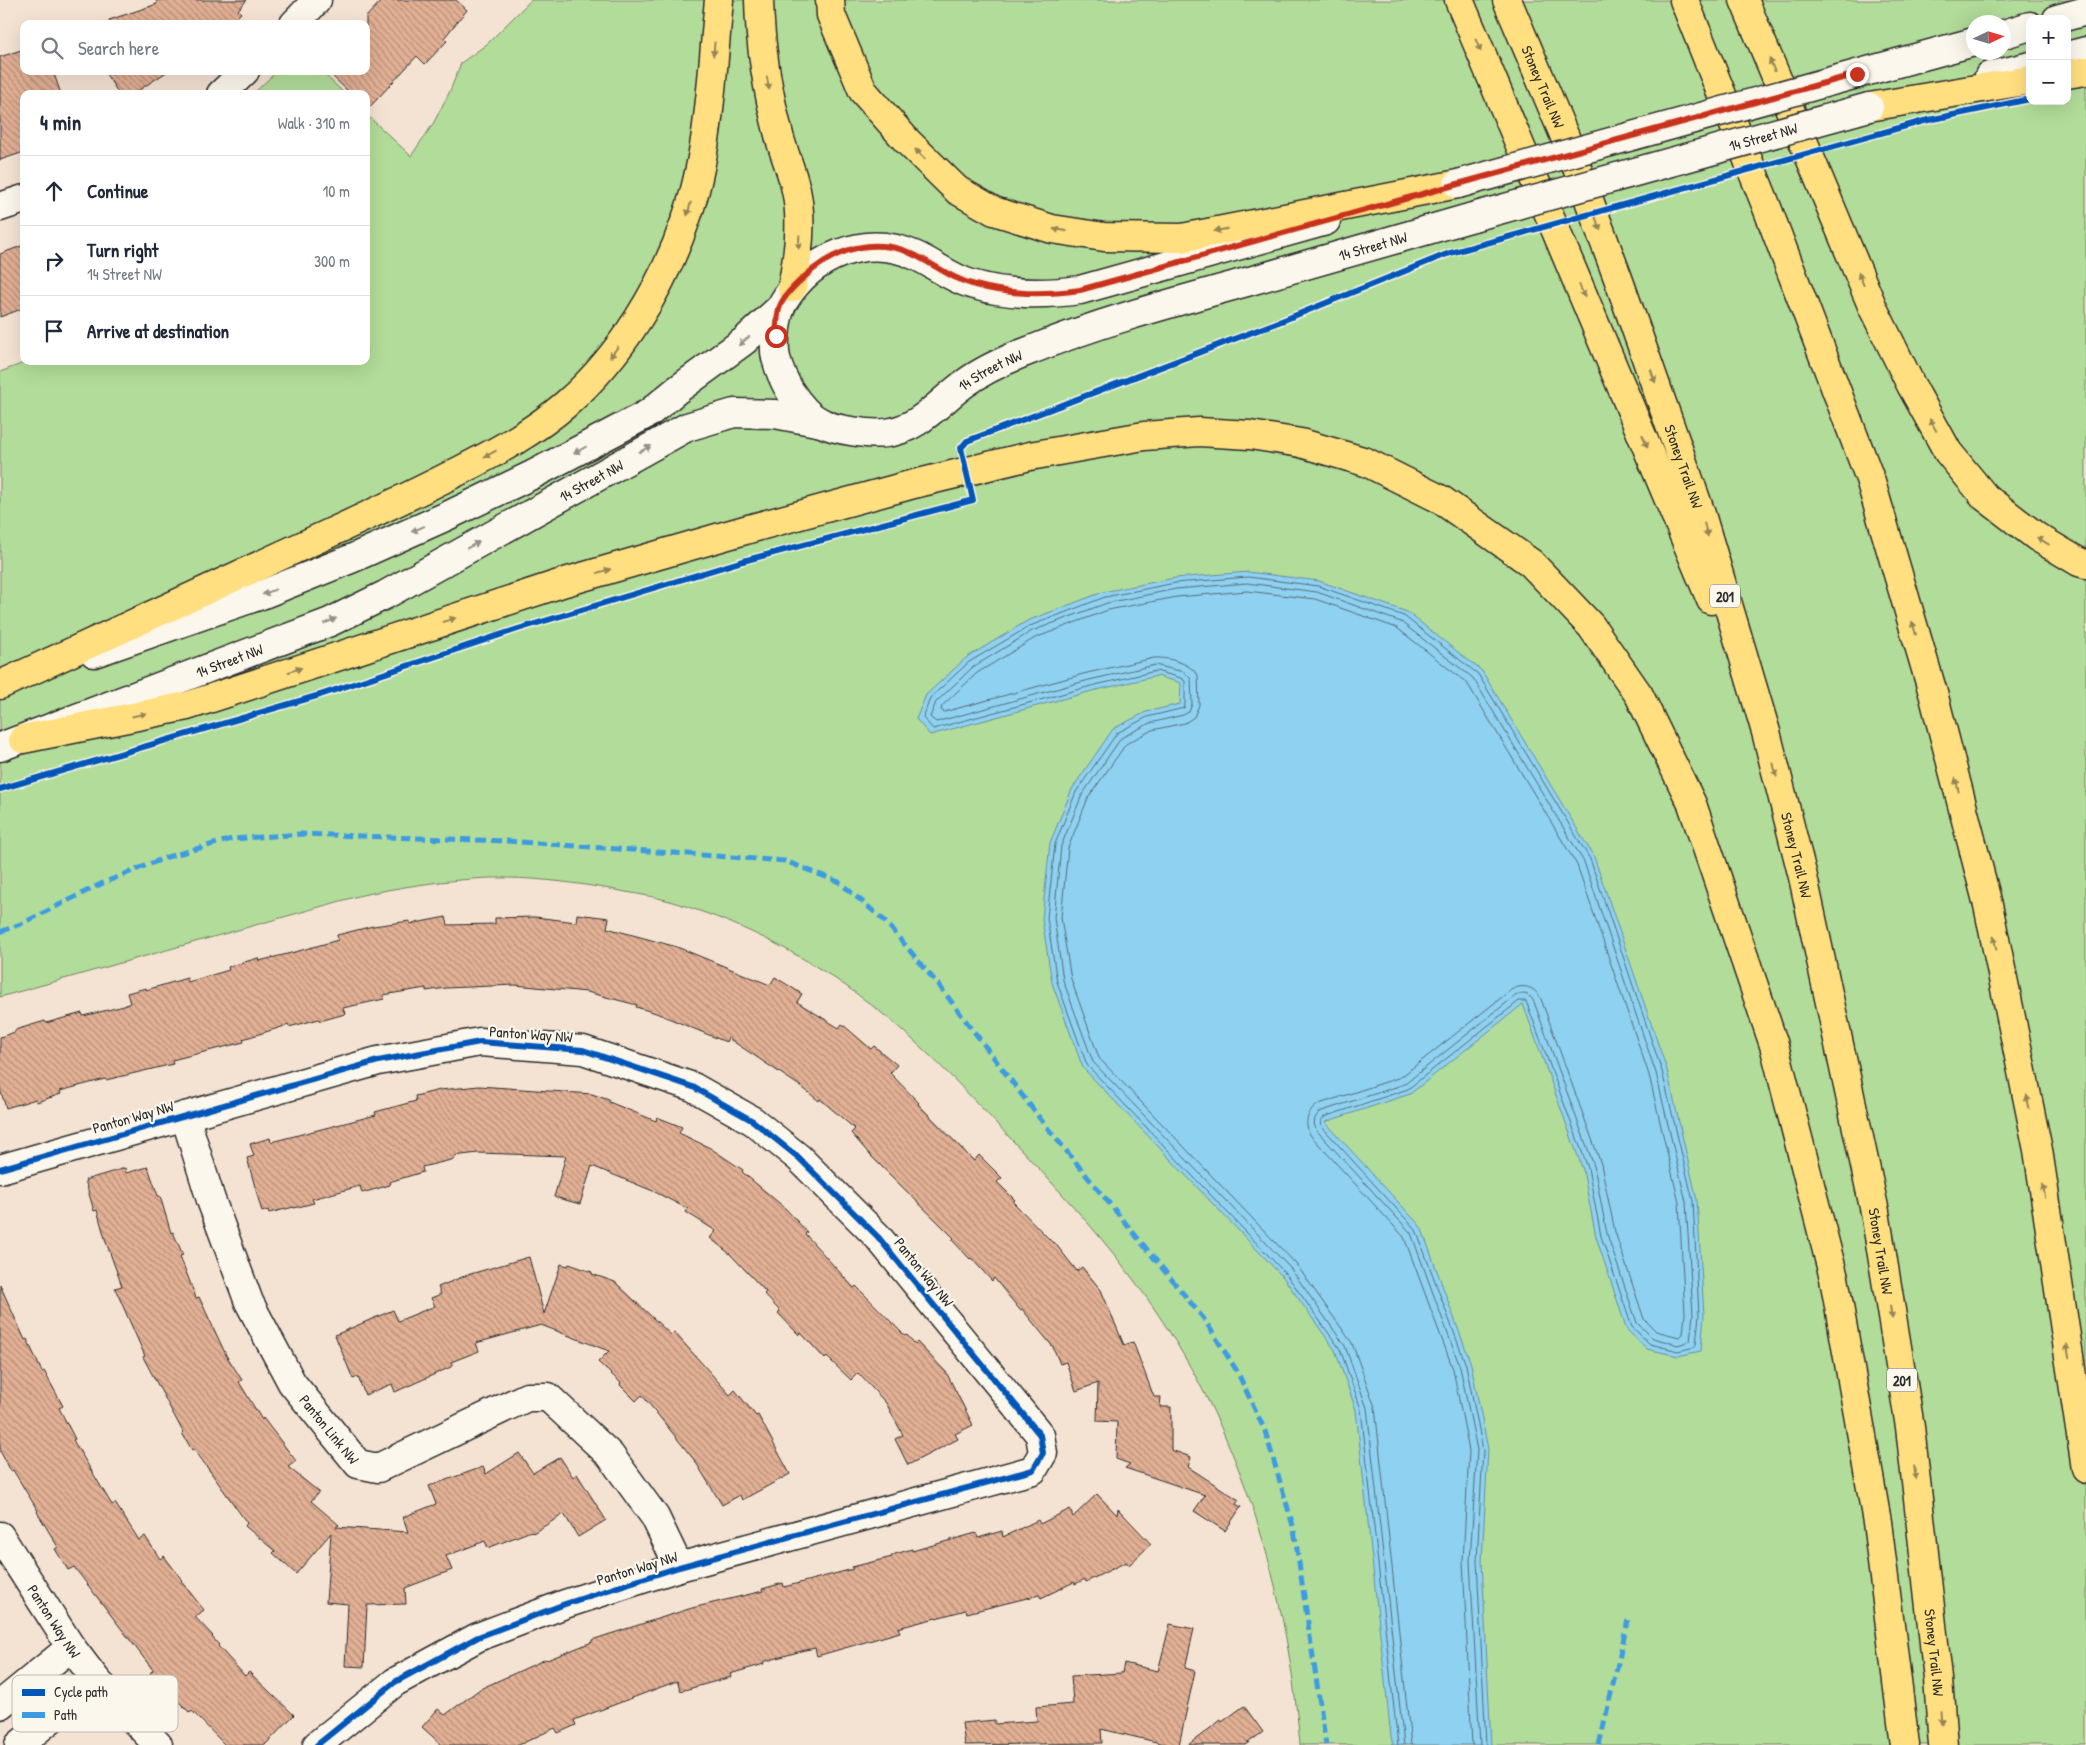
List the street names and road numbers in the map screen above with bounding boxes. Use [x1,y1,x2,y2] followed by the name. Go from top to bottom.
[1517,42,1571,132] street label: Stoney Trail NW
[1726,117,1800,156] street label: 14 Street NW
[1336,226,1410,265] street label: 14 Street NW
[953,344,1026,396] street label: 14 Street NW
[1660,422,1709,512] street label: Stoney Trail NW
[555,454,628,507] street label: 14 Street NW
[1710,584,1740,608] road number: 201
[193,638,266,682] street label: 14 Street NW
[1776,810,1818,900] street label: Stoney Trail NW
[489,1021,574,1047] street label: Panton Way NW
[90,1095,177,1139] street label: Panton Way NW
[1864,1206,1899,1297] street label: Stoney Trail NW
[890,1233,959,1312] street label: Panton Way NW
[1887,1368,1917,1392] road number: 201
[295,1390,365,1469] street label: Panton Link NW
[594,1546,681,1590] street label: Panton Way NW
[23,1580,86,1663] street label: Panton Way NW
[1920,1608,1950,1697] street label: Stoney Trail NW

